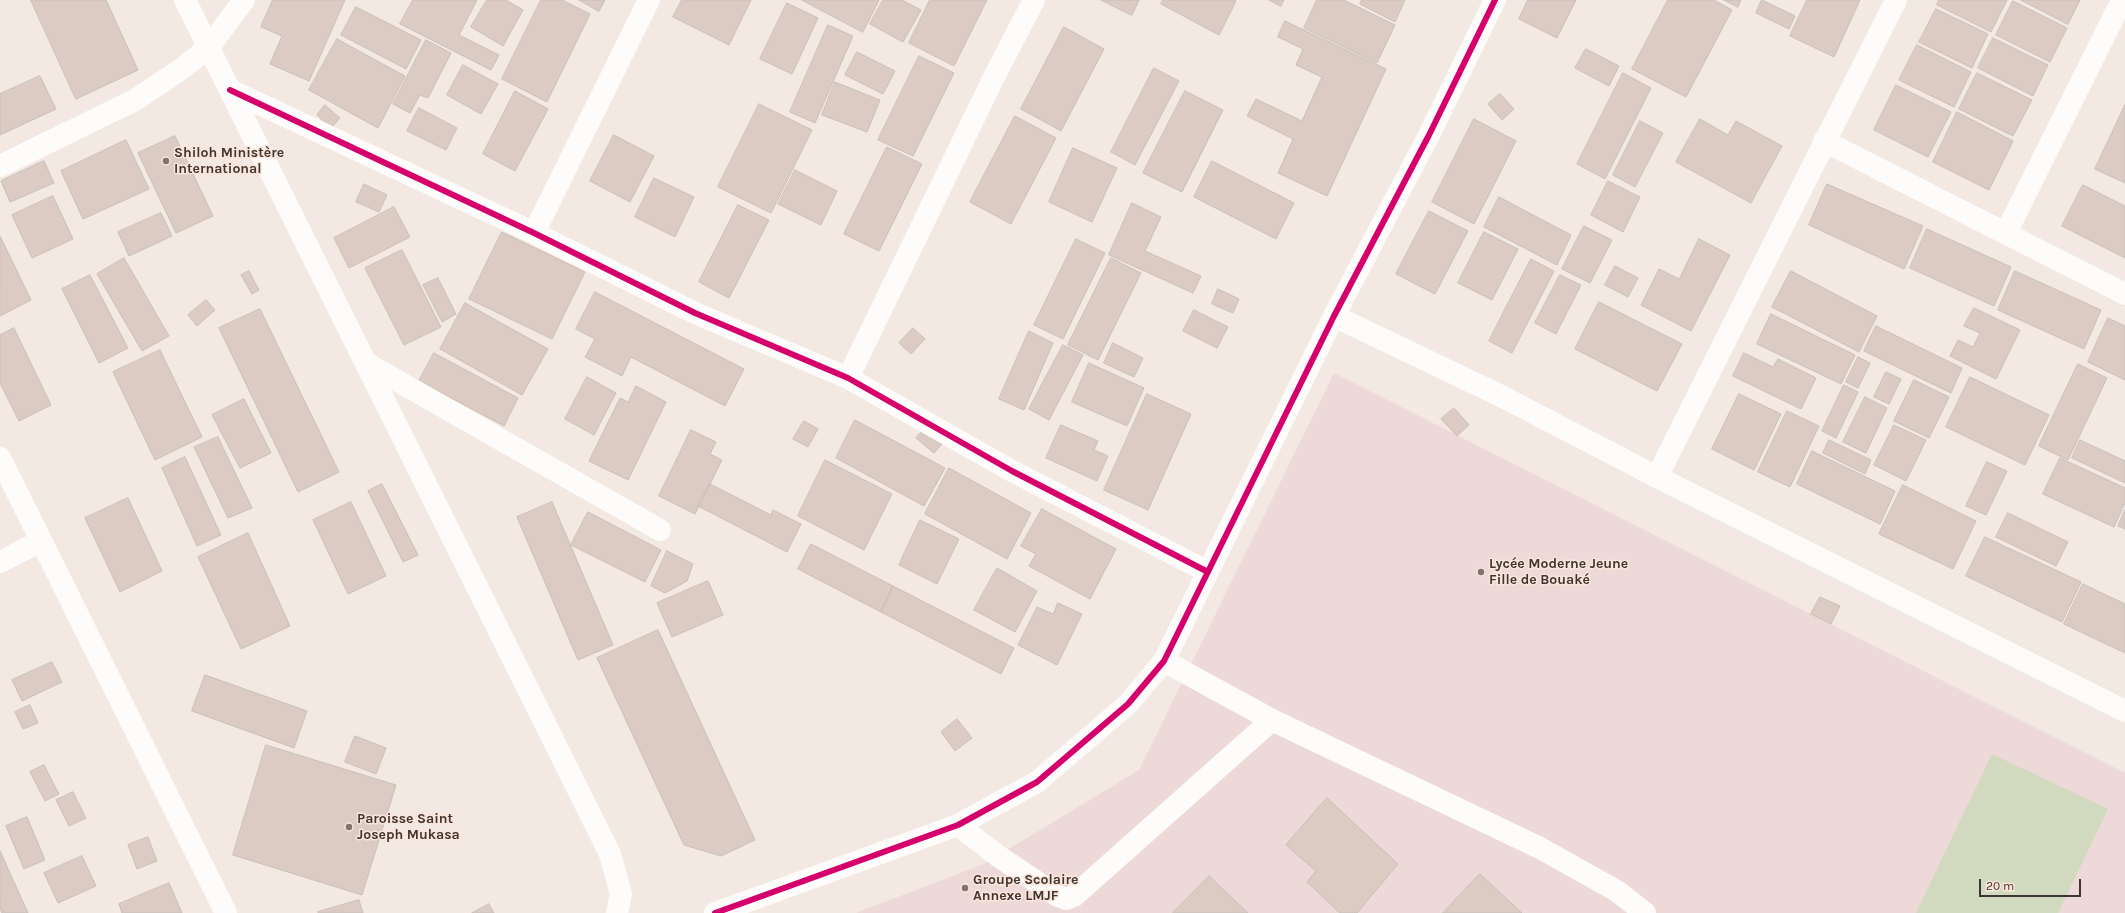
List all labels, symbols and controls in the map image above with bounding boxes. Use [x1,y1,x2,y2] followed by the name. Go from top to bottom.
[174,145,284,178] place label: Shiloh Ministère International
[161,156,171,166] marker: Shiloh Ministère International
[1489,556,1628,588] place label: Lycée Moderne Jeune Fille de Bouaké
[1476,567,1486,577] marker: Lycée Moderne Jeune Fille de Bouaké
[357,811,460,844] place label: Paroisse Saint Joseph Mukasa
[344,822,354,832] marker: Paroisse Saint Joseph Mukasa
[1981,871,2083,897] scale bar
[973,872,1078,904] place label: Groupe Scolaire Annexe LMJF
[1986,879,2014,893] text: 20 m
[960,883,970,893] marker: Groupe Scolaire Annexe LMJF

